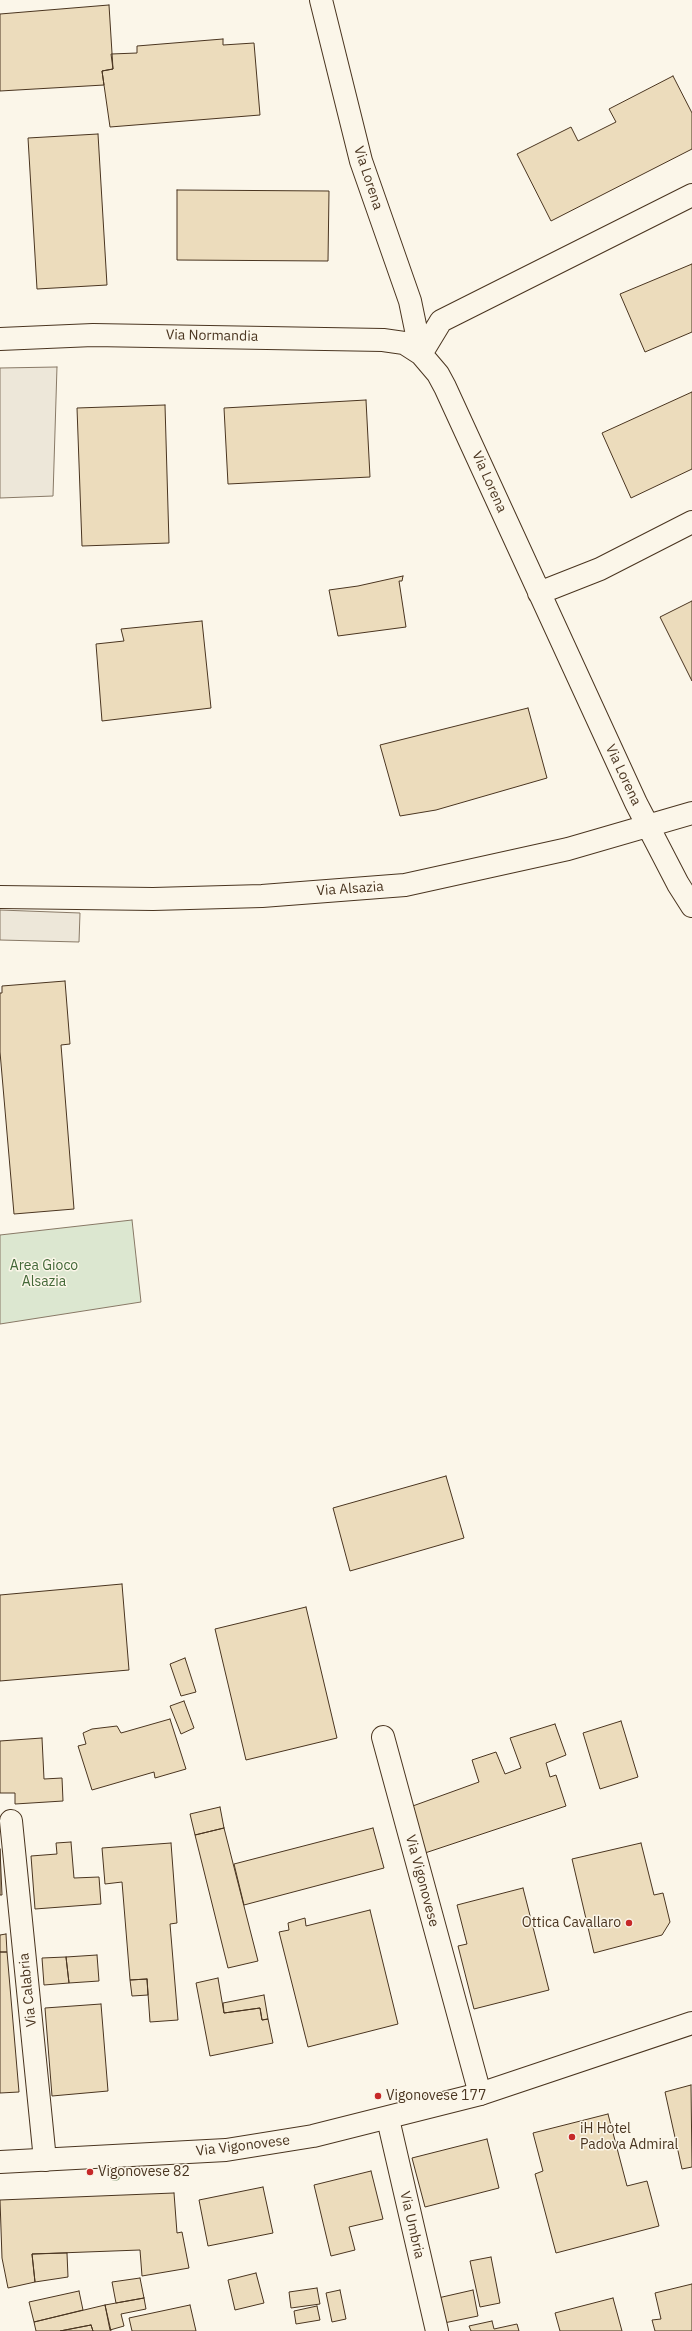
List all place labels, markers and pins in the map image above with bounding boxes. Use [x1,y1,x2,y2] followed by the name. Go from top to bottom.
[522,1915,621,1931] place label: Ottica Cavallaro
[624,1918,634,1928] marker: Ottica Cavallaro
[386,2088,486,2104] place label: Vigonovese 177
[373,2091,383,2101] marker: Vigonovese 177
[580,2121,678,2154] place label: iH Hotel Padova Admiral
[567,2132,577,2142] marker: iH Hotel Padova Admiral
[98,2164,190,2180] place label: Vigonovese 82
[85,2167,95,2177] marker: Vigonovese 82

